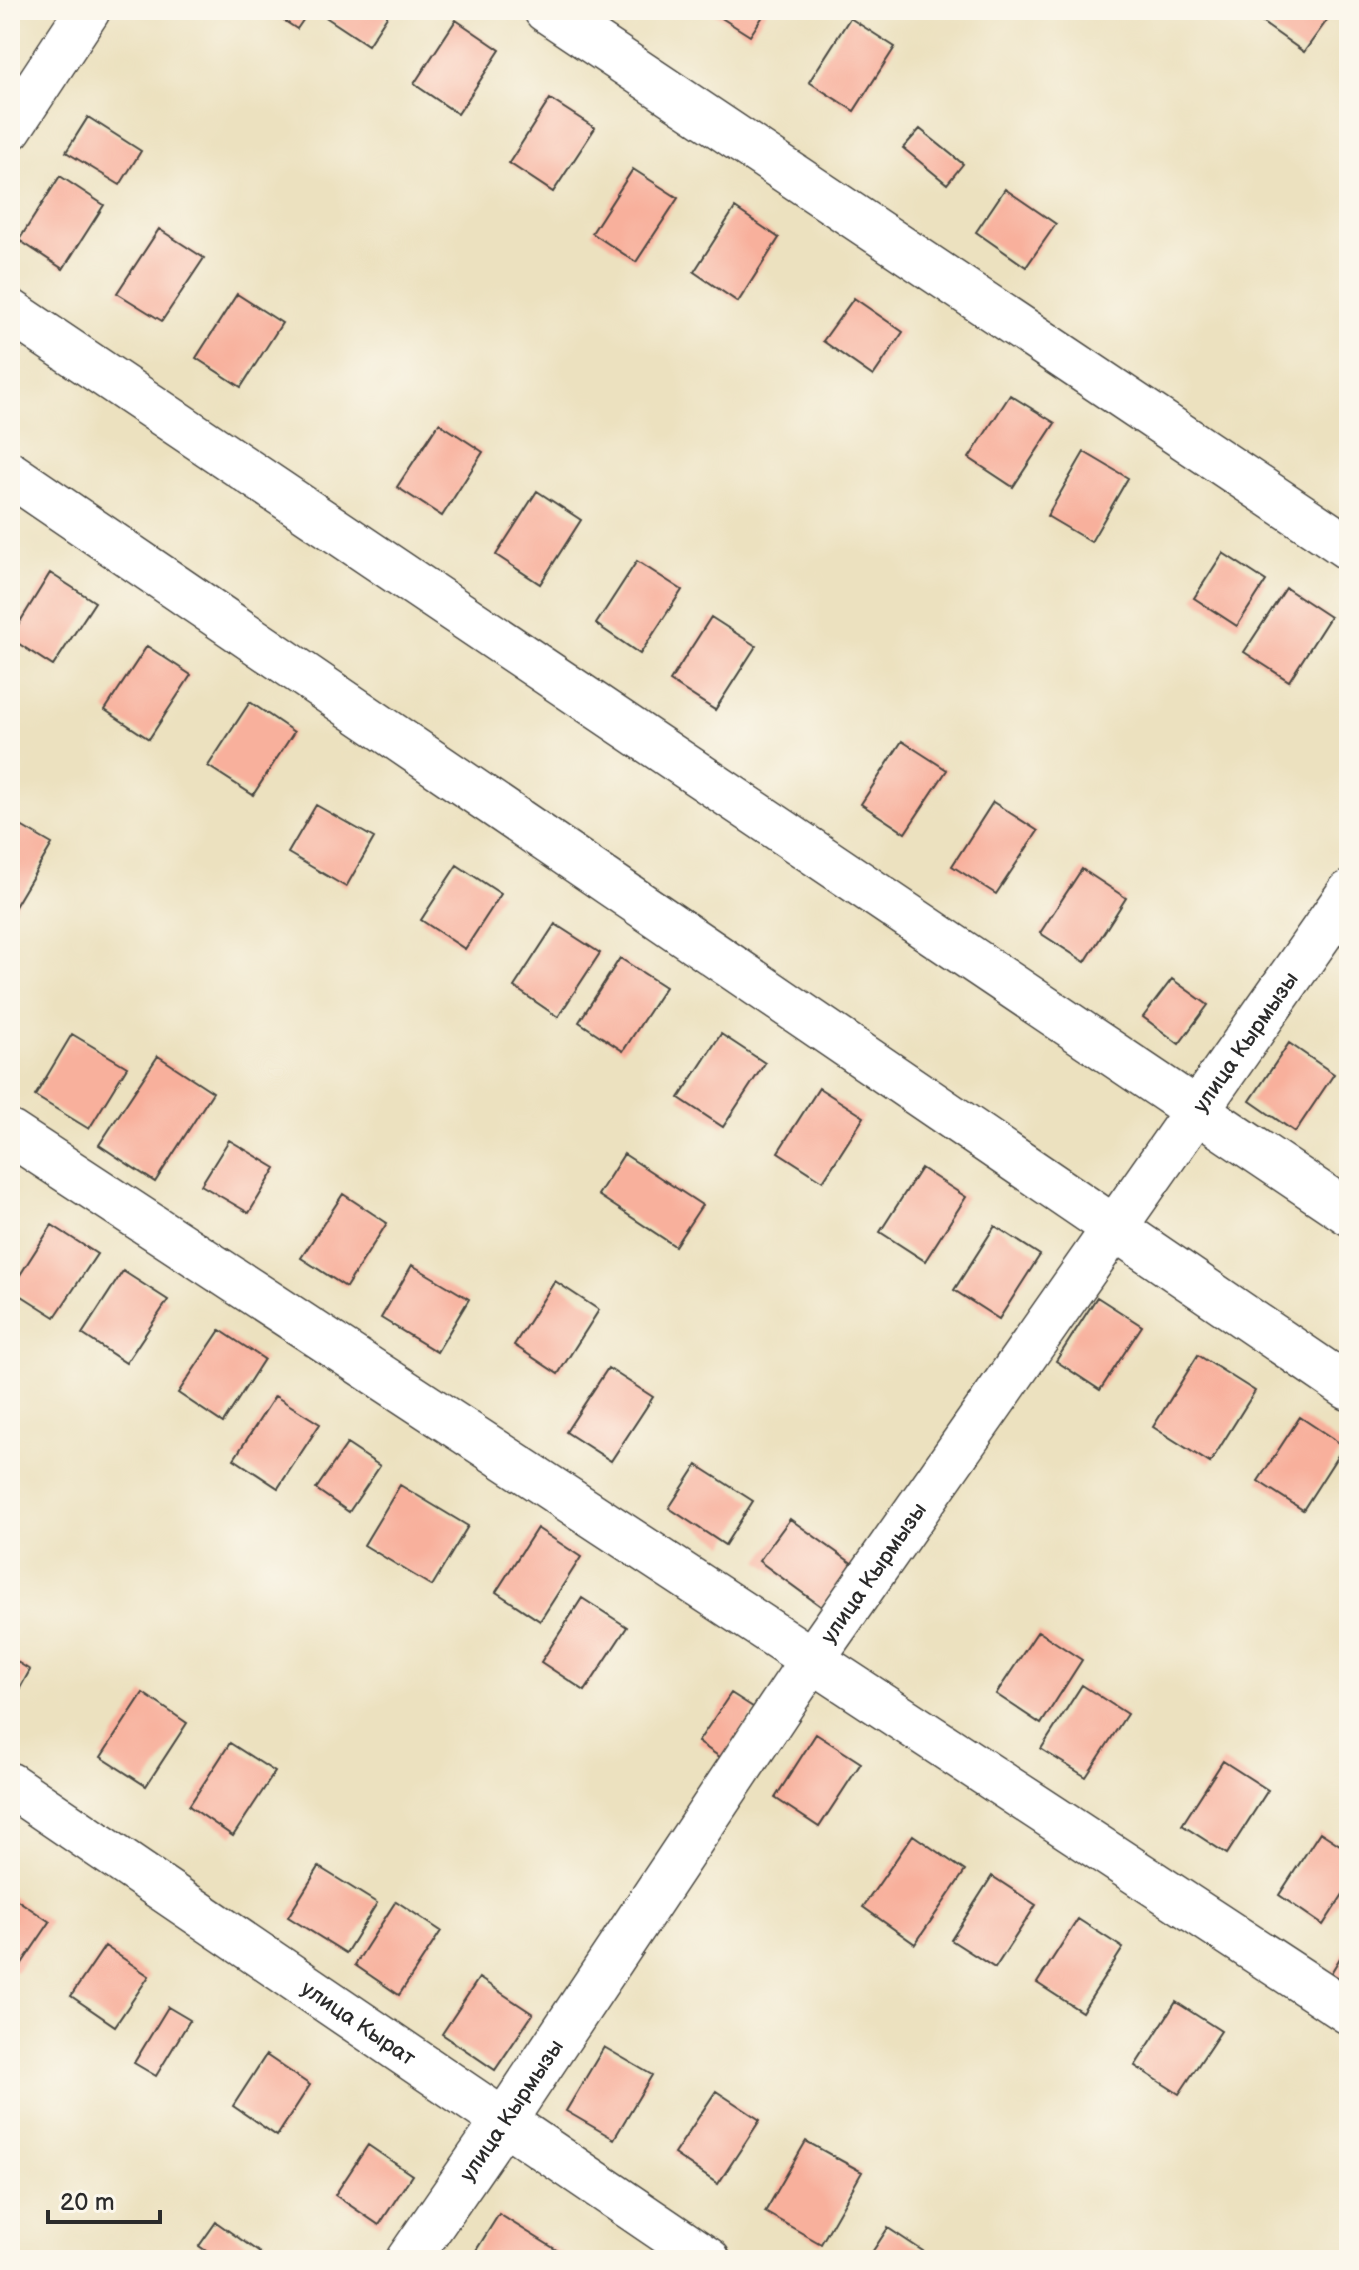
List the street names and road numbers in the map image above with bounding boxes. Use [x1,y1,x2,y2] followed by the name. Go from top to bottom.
[1187,967,1305,1118] street label: улица Кырмызы
[815,1498,933,1649] street label: улица Кырмызы
[296,1975,421,2073] street label: улица Кырат
[454,2034,570,2187] street label: улица Кырмызы

